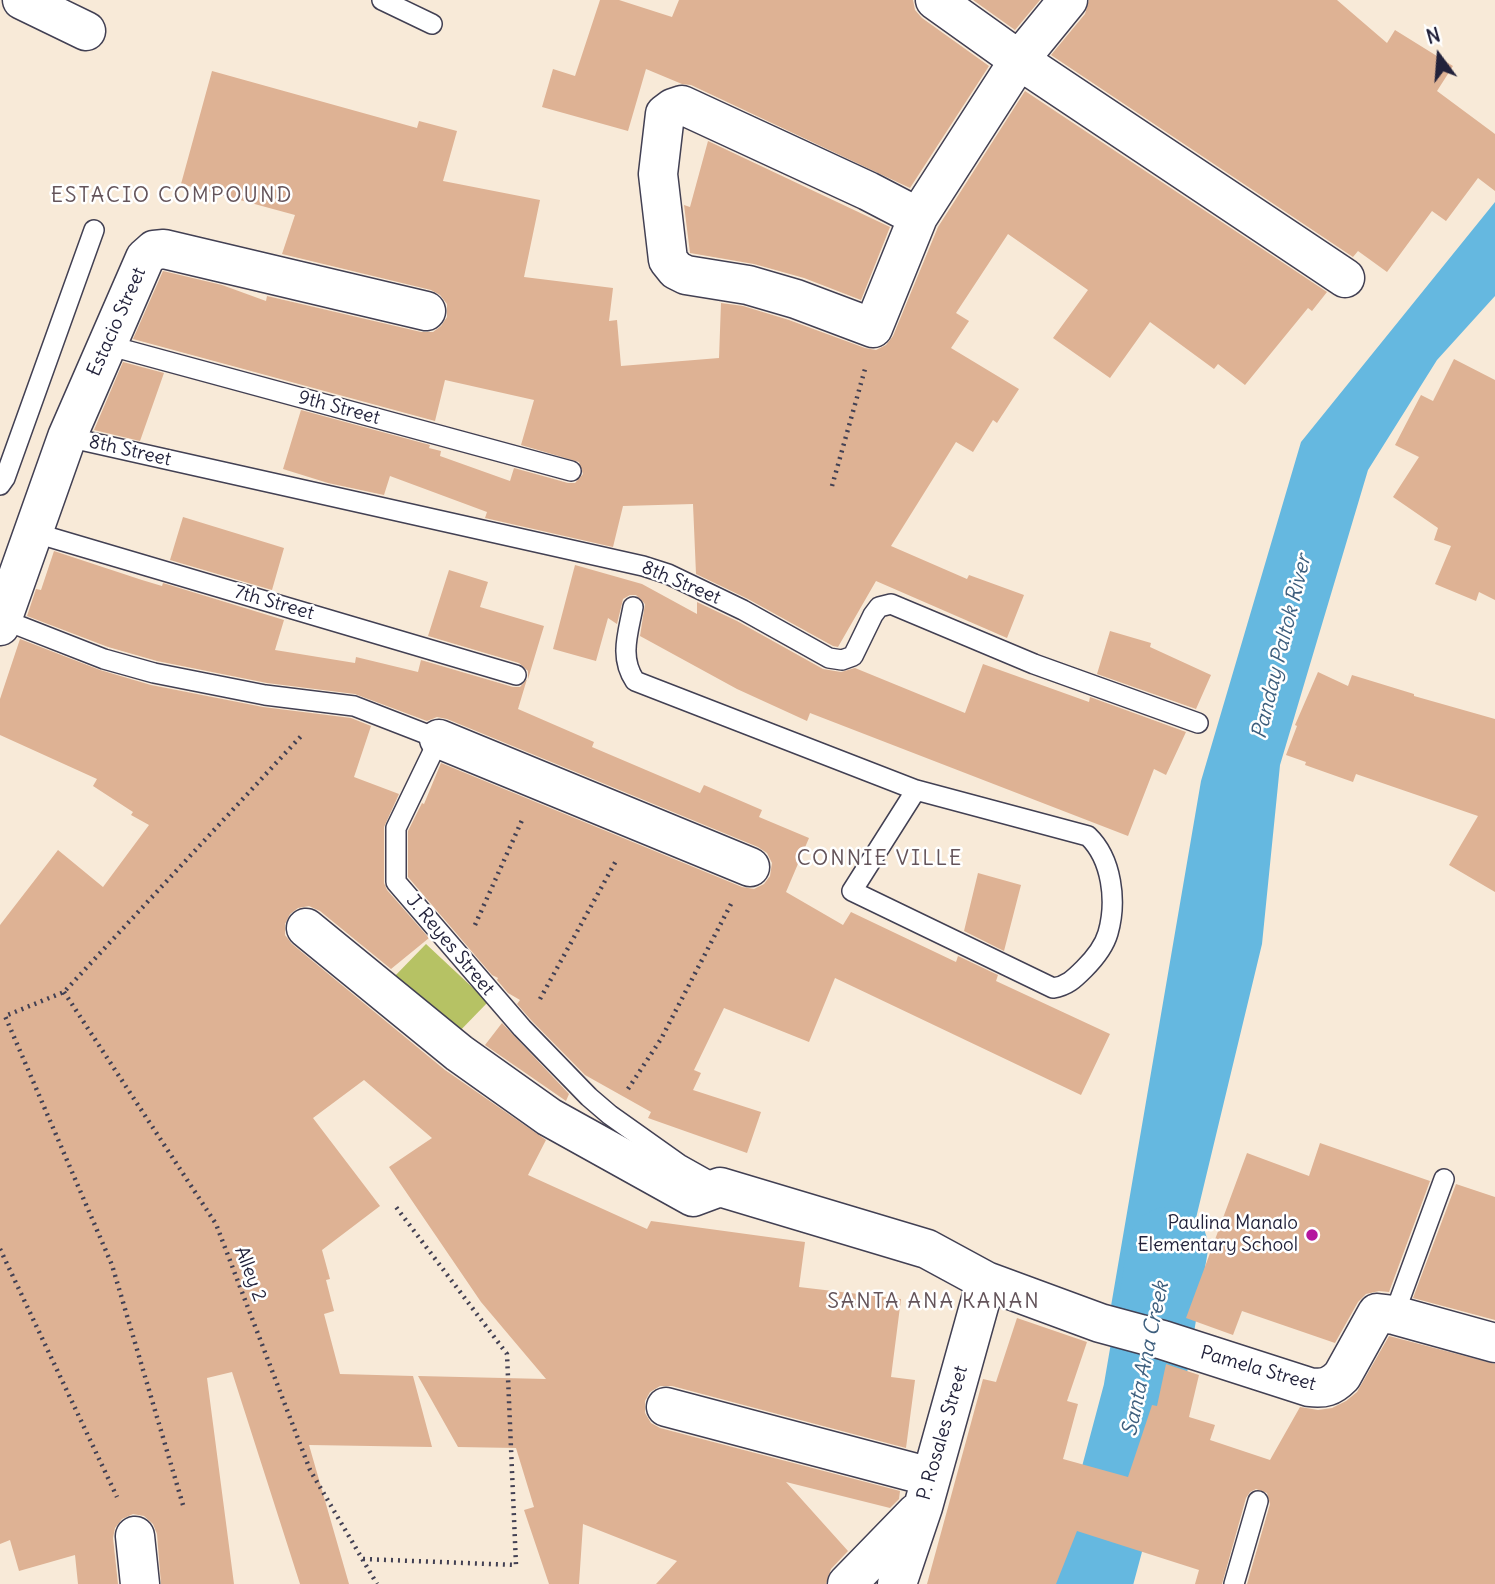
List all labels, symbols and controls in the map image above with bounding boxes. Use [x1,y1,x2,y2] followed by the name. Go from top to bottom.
[1404,21,1474,91] north arrow
[1424,22,1443,49] text: N
[53,183,291,209] district label: ESTACIO COMPOUND
[83,264,151,380] street label: Estacio Street
[296,386,382,430] street label: 9th Street
[87,430,173,472] street label: 8th Street
[1247,552,1317,742] water label: Panday Paltok River
[638,556,724,610] street label: 8th Street
[231,581,317,625] street label: 7th Street
[798,846,962,872] district label: CONNIE VILLE
[401,890,499,1000] street label: J. Reyes Street
[1137,1213,1298,1257] place label: Paulina Manalo Elementary School
[1304,1227,1320,1243] marker: Paulina Manalo Elementary School
[229,1243,271,1305] street label: Alley 2
[1117,1279,1175,1439] water label: Santa Ana Creek
[829,1289,1039,1315] district label: SANTA ANA KANAN
[1198,1342,1318,1396] street label: Pamela Street
[913,1363,973,1503] street label: P. Rosales Street

